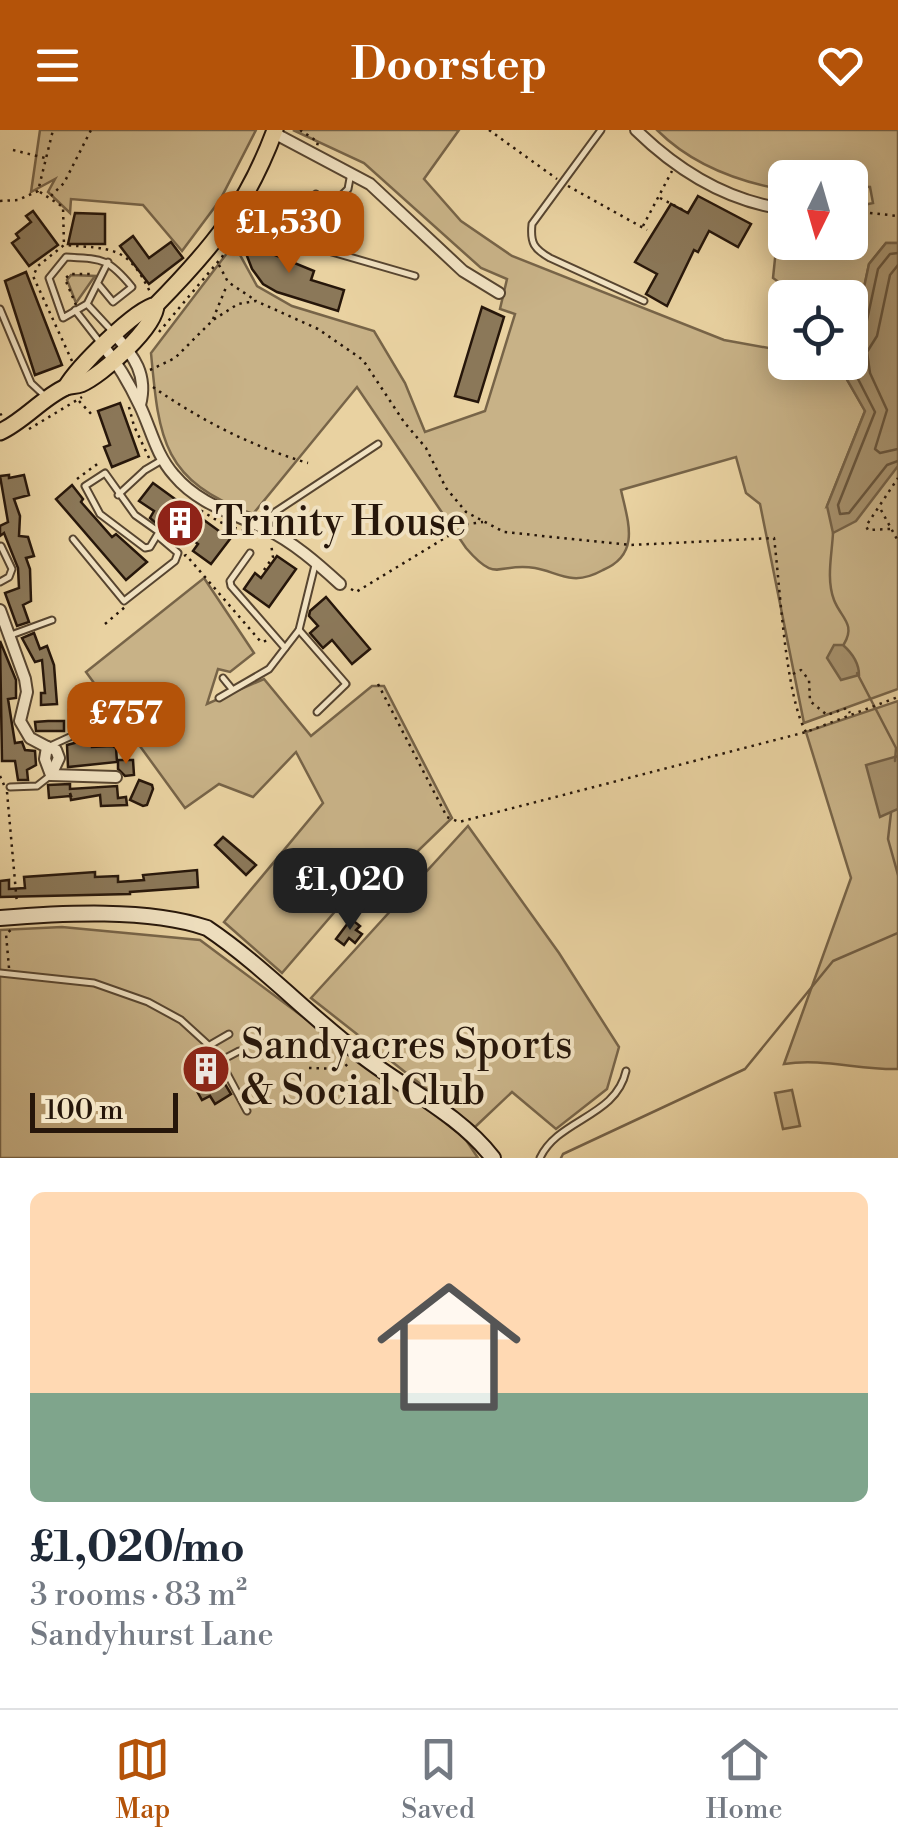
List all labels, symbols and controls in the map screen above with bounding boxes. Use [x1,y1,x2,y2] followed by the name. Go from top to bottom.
[351,37,547,94] text: Doorstep
[30,38,85,93] icon: menu
[813,38,868,93] icon: heart
[768,160,868,260] north arrow
[768,160,868,380] map controls
[208,191,370,276] pin: £1,530
[236,203,342,243] text: £1,530
[768,280,868,380] button: locate
[154,497,206,549] building icon: Trinity House
[215,498,466,549] place label: Trinity House
[67,682,185,767] pin: £757
[89,694,163,734] text: £757
[269,848,431,933] pin: £1,020
[295,860,405,900] text: £1,020
[241,1021,573,1117] place label: Sandyacres Sports & Social Club
[180,1043,232,1095] building icon: Sandyacres Sports & Social Club
[30,1088,178,1133] scale bar
[45,1093,124,1128] text: 100 m
[359,1257,539,1437] icon: home
[30,1522,245,1575] text: £1,020/mo
[30,1575,247,1615] text: 3 rooms · 83 m²
[30,1615,274,1655] text: Sandyhurst Lane
[115,1732,171,1827] tab: Map
[401,1732,475,1827] tab: Saved
[706,1732,783,1827] tab: Home

